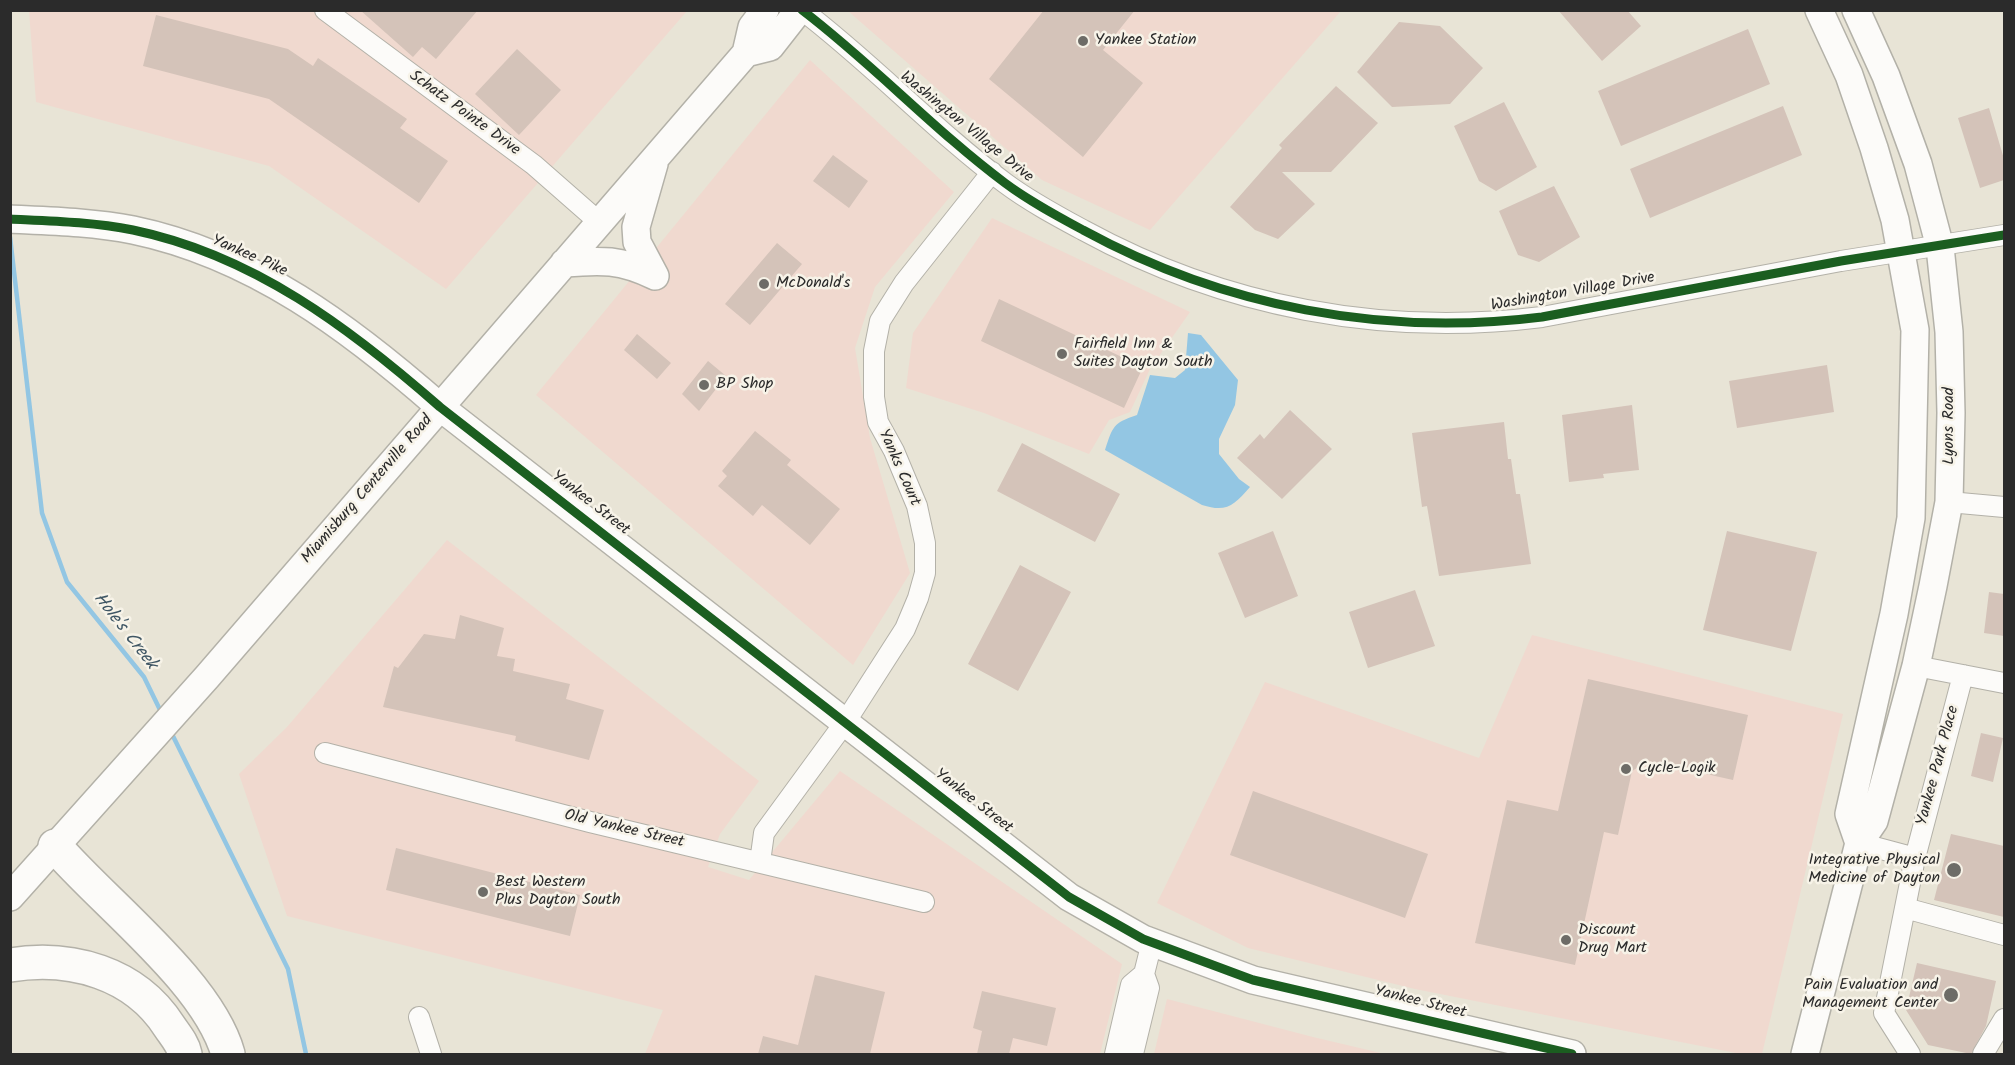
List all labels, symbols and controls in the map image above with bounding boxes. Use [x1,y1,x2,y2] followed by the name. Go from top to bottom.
[1095,31,1197,51] place label: Yankee Station
[1076,34,1090,48] marker: Yankee Station
[405,67,523,161] street label: Schatz Pointe Drive
[895,68,1037,188] street label: Washington Village Drive
[208,232,290,282] street label: Yankee Pike
[1490,269,1656,317] street label: Washington Village Drive
[776,274,850,294] place label: McDonald's
[757,277,771,291] marker: McDonald's
[1074,335,1213,373] place label: Fairfield Inn & Suites Dayton South
[1055,347,1069,361] marker: Fairfield Inn & Suites Dayton South
[716,375,773,395] place label: BP Shop
[697,378,711,392] marker: BP Shop
[1940,387,1960,465] street label: Lyons Road
[298,412,438,568] street label: Miamisburg Centerville Road
[873,427,923,509] street label: Yanks Court
[547,467,633,541] street label: Yankee Street
[87,589,161,675] water label: Hole's Creek
[1914,704,1964,828] street label: Yankee Park Place
[1638,759,1716,779] place label: Cycle-Logik
[1619,762,1633,776] marker: Cycle-Logik
[930,765,1016,839] street label: Yankee Street
[562,807,686,853] street label: Old Yankee Street
[1808,851,1940,889] place label: Integrative Physical Medicine of Dayton
[1945,861,1963,879] marker: Integrative Physical Medicine of Dayton
[495,873,620,911] place label: Best Western Plus Dayton South
[476,885,490,899] marker: Best Western Plus Dayton South
[1578,921,1647,959] place label: Discount Drug Mart
[1559,933,1573,947] marker: Discount Drug Mart
[1802,976,1938,1014] place label: Pain Evaluation and Management Center
[1372,982,1468,1024] street label: Yankee Street
[1942,986,1960,1004] marker: Pain Evaluation and Management Center

